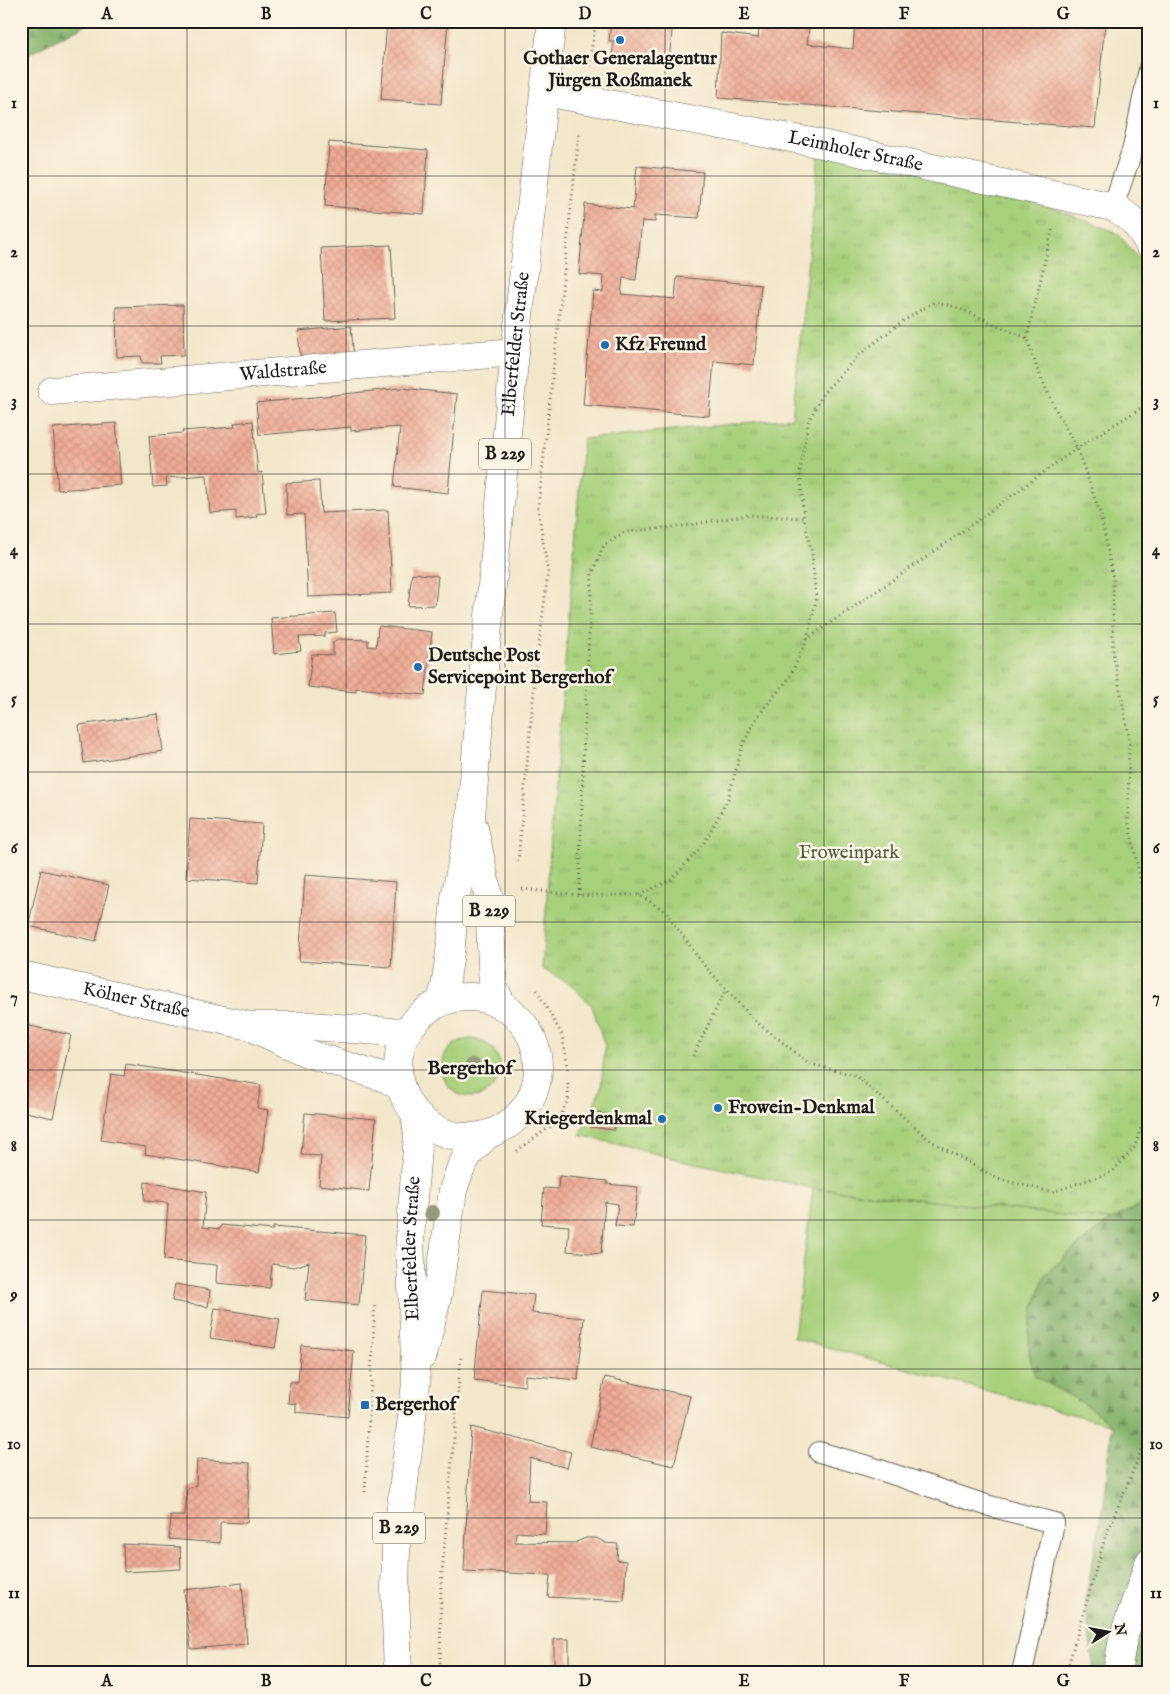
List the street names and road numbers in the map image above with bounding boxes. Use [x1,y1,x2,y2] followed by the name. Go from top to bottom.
[786,126,925,178] street label: Leimholer Straße
[497,270,536,417] street label: Elberfelder Straße
[239,356,328,387] street label: Waldstraße
[479,438,531,469] road number: B 229
[463,896,515,926] road number: B 229
[80,977,192,1024] street label: Kölner Straße
[398,1175,427,1321] street label: Elberfelder Straße
[373,1512,425,1544] road number: B 229

